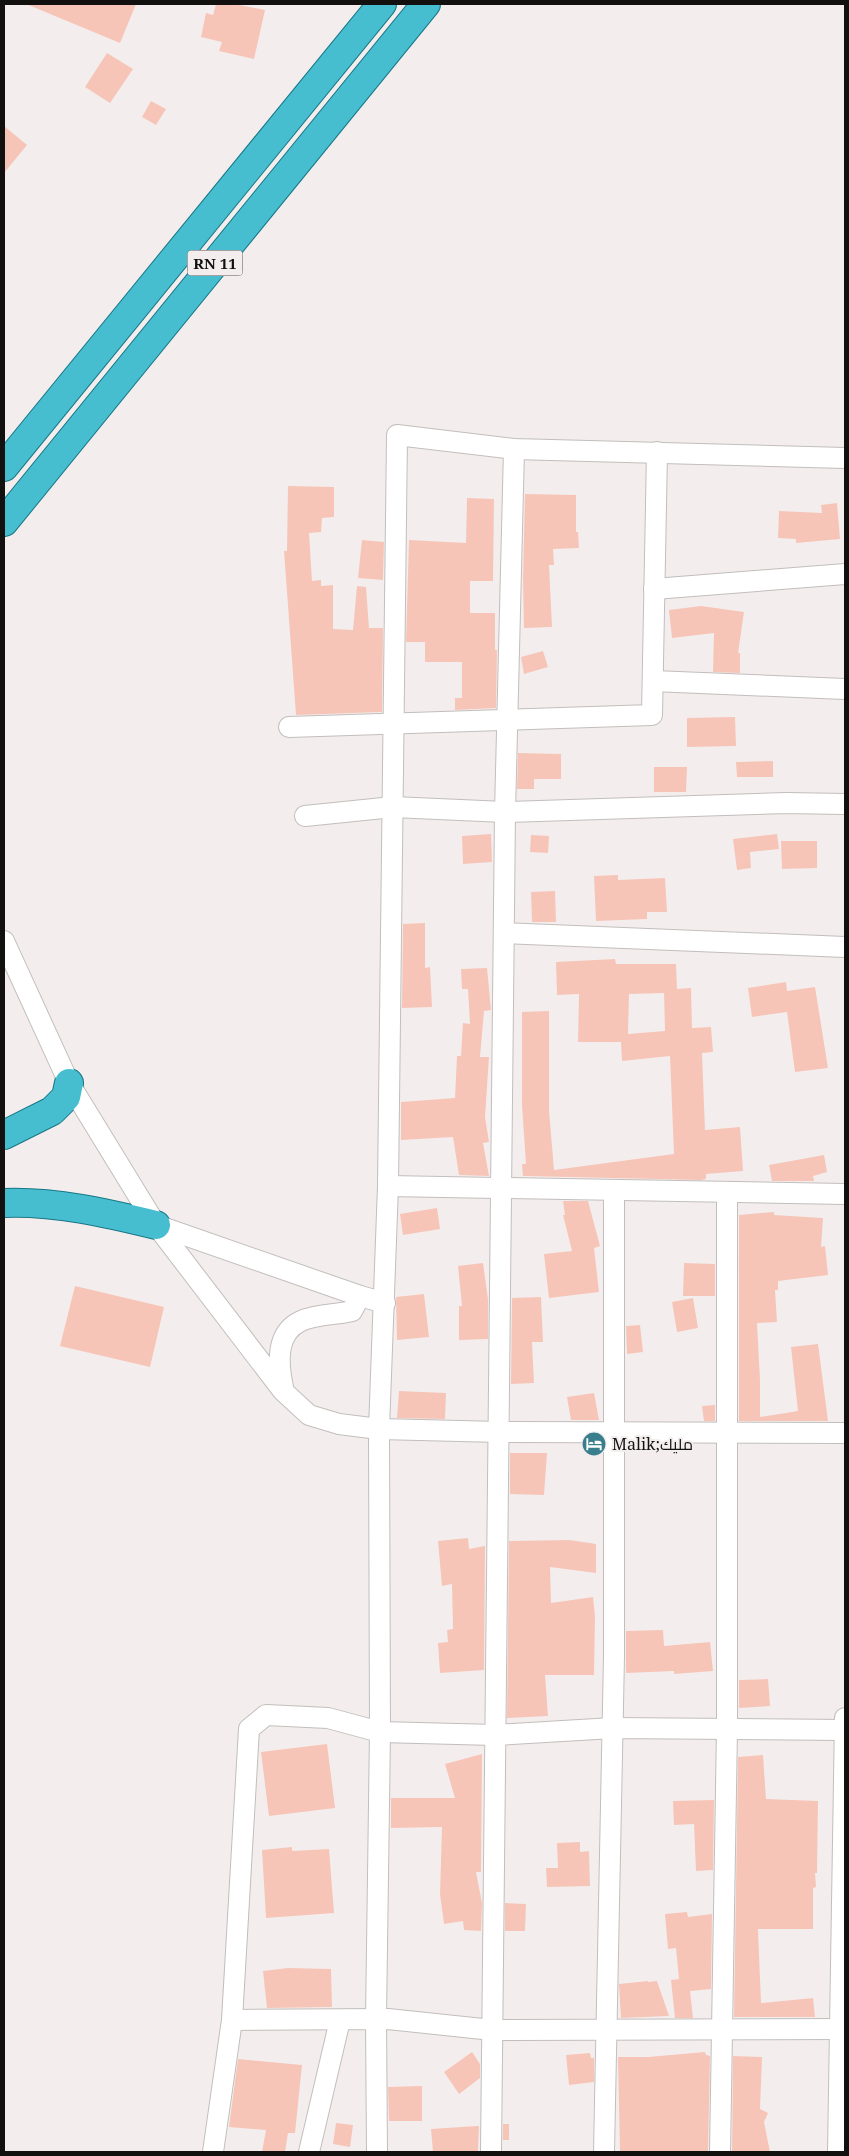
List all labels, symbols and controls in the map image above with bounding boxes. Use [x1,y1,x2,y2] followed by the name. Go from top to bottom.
[188,250,242,276] road number: RN 11
[581,1431,607,1457] hotel icon: Malik;مليك
[612,1433,693,1455] place label: Malik;مليك

